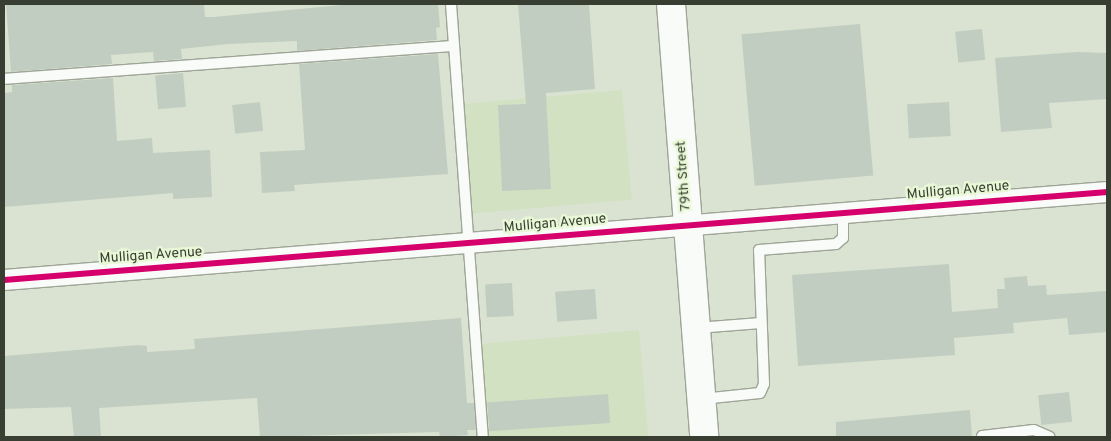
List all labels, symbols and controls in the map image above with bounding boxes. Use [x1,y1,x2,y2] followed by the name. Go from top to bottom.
[673,140,695,212] street label: 79th Street
[906,178,1010,204] street label: Mulligan Avenue
[503,211,607,237] street label: Mulligan Avenue
[99,244,203,268] street label: Mulligan Avenue

